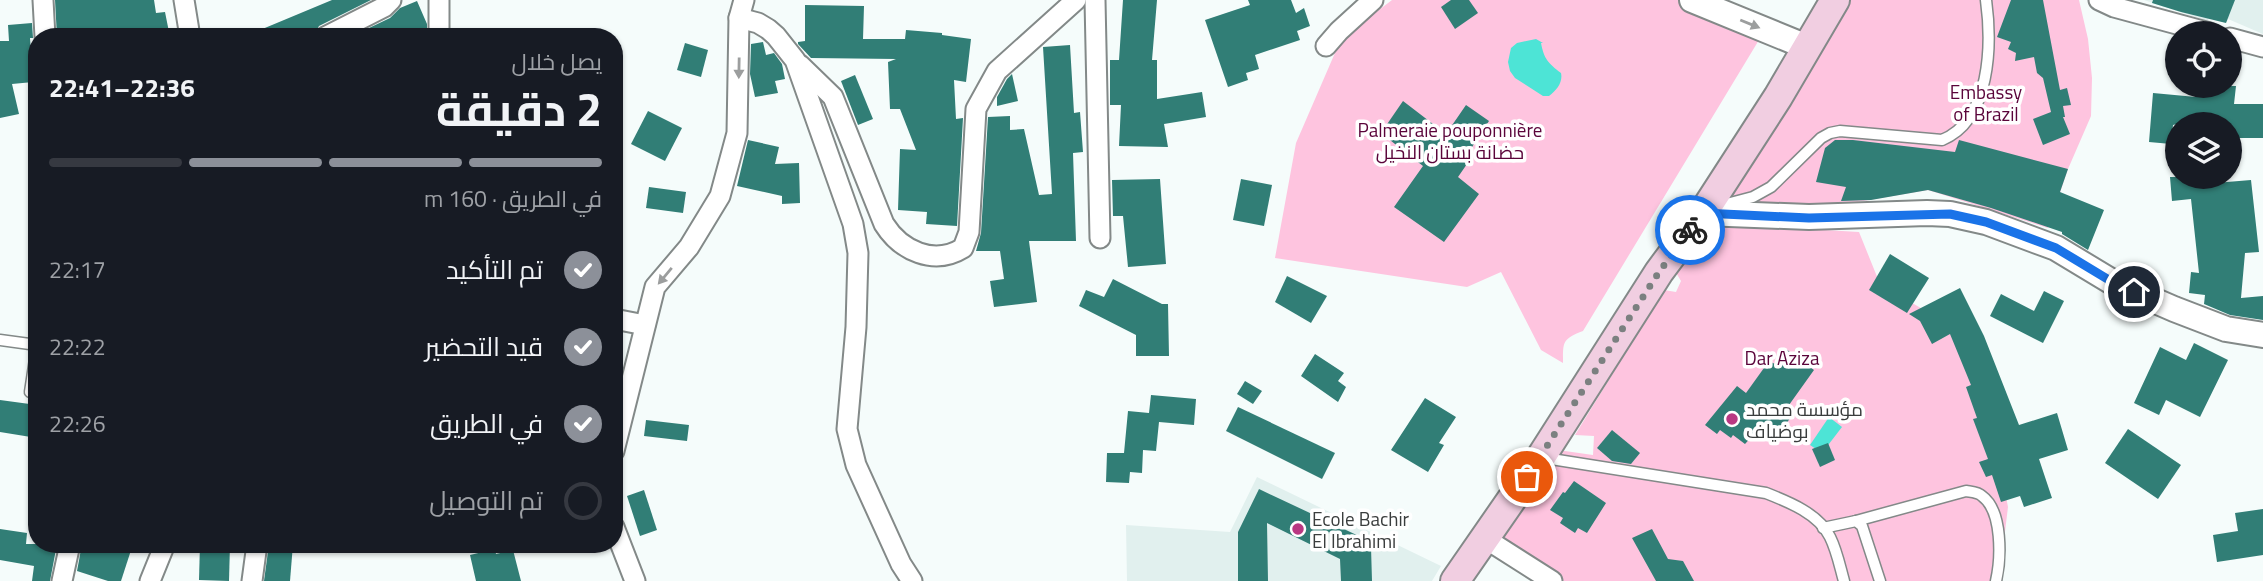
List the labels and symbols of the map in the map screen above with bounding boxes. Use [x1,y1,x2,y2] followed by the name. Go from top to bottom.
[1739,18,1760,29] one-way arrow
[733,57,744,79] one-way arrow
[1950,77,2022,128] park label: Embassy of Brazil
[1358,115,1542,166] park label: Palmeraie pouponnière حضانة بستان النخيل
[1655,195,1725,265] courier
[2104,262,2164,322] pin
[658,267,673,284] one-way arrow
[1745,343,1820,372] park label: Dar Aziza
[1746,394,1863,445] place label: مؤسسة محمد بوضياف
[1724,411,1740,427] marker: مؤسسة محمد بوضياف
[1497,447,1557,507] pin
[1312,504,1410,555] place label: Ecole Bachir El Ibrahimi
[1290,521,1306,537] marker: Ecole Bachir El Ibrahimi

